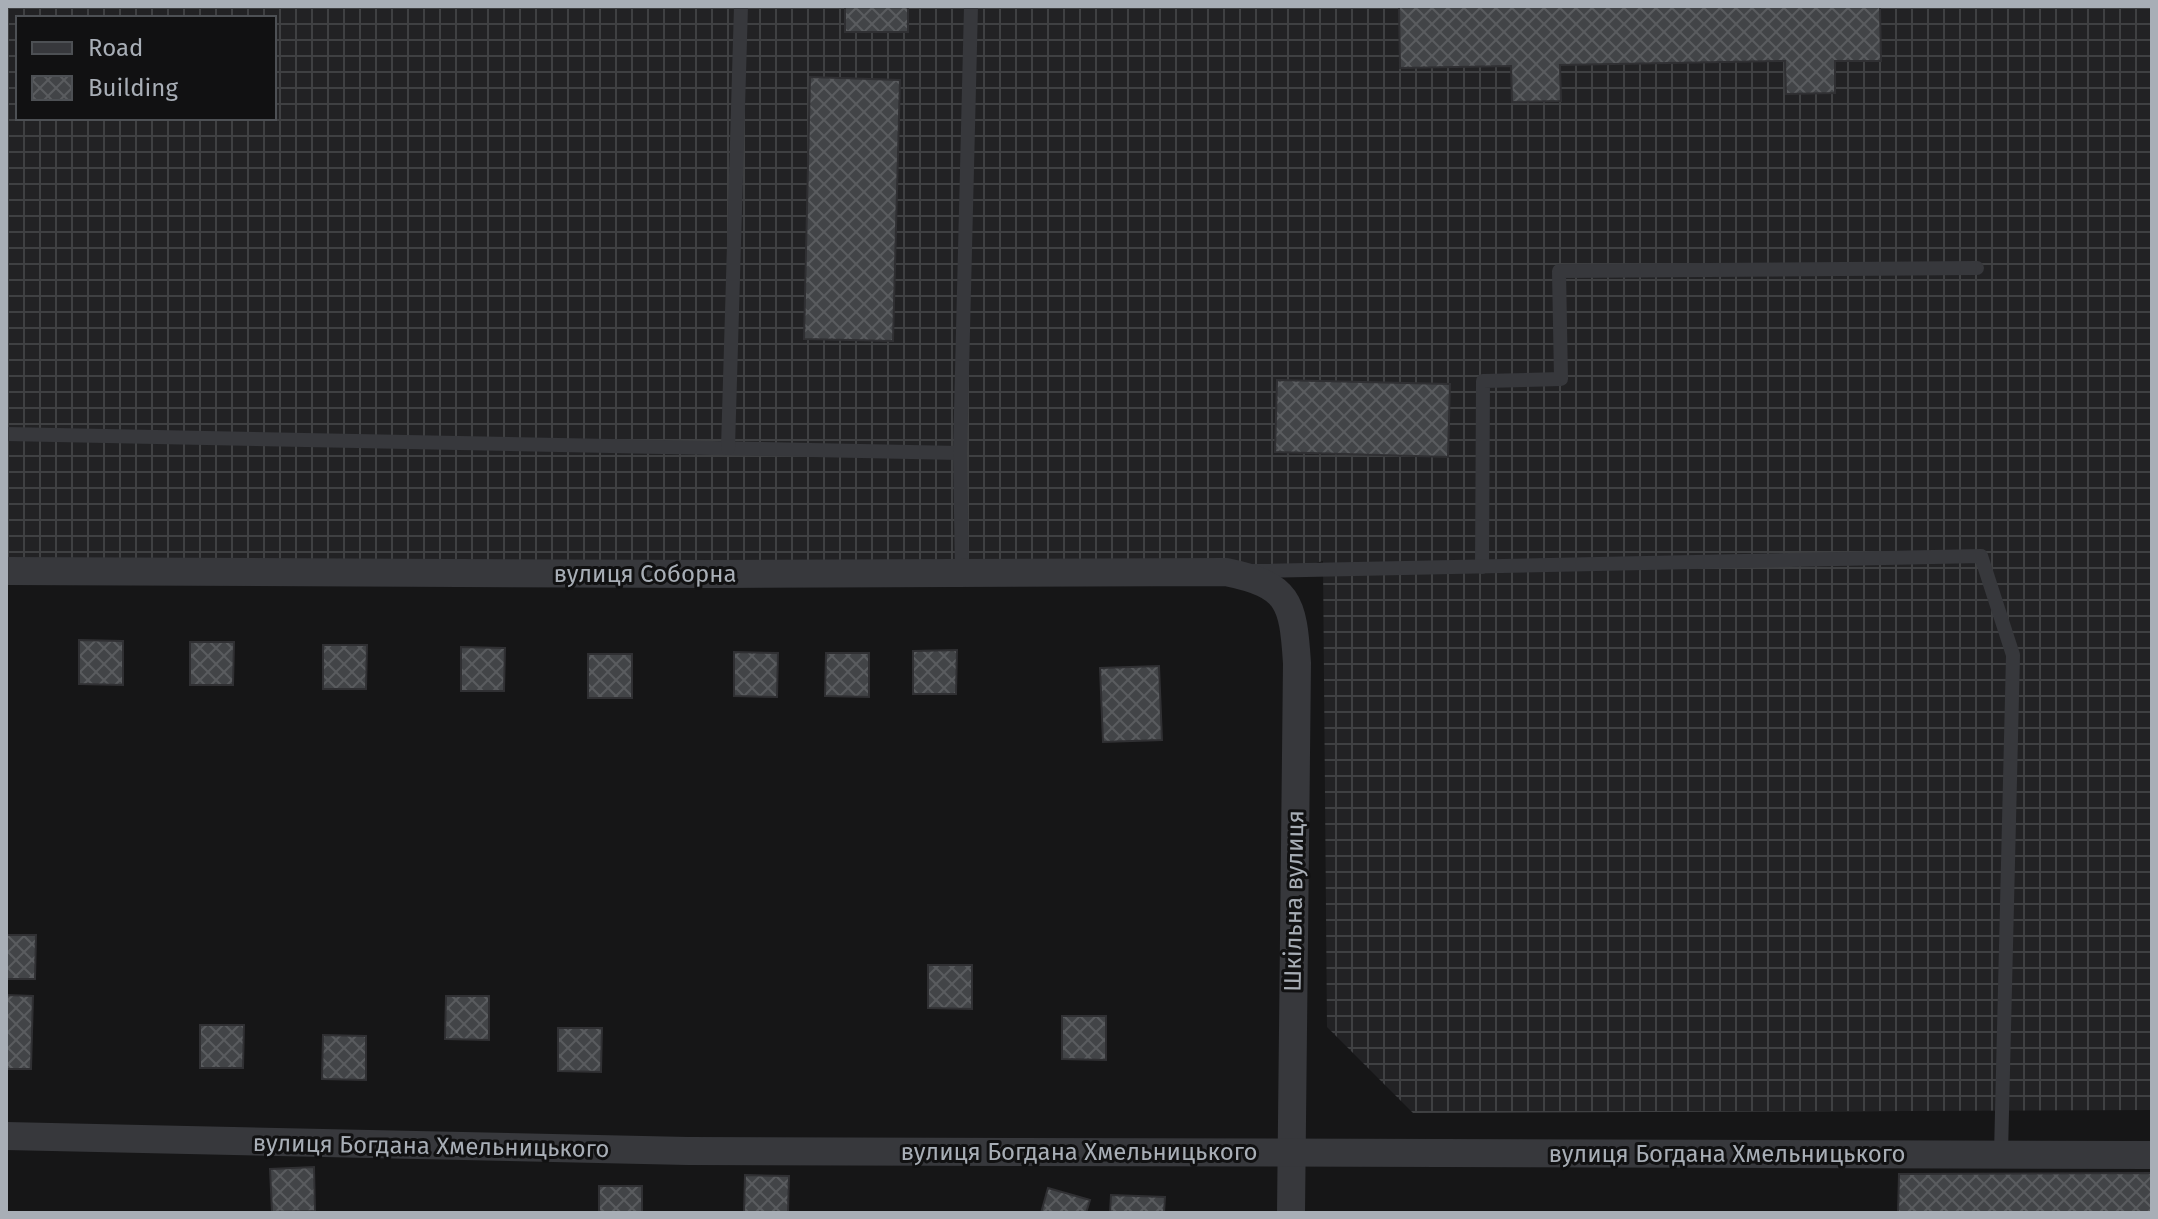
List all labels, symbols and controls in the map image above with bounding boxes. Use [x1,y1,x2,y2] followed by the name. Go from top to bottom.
[16,16,276,120] legend
[88,34,143,62] text: Road
[88,74,178,102] text: Building
[553,560,737,588] street label: вулиця Соборна
[1278,810,1310,992] street label: Шкільна вулиця
[252,1129,610,1163] street label: вулиця Богдана Хмельницького
[901,1138,1257,1166] street label: вулиця Богдана Хмельницького
[1549,1140,1905,1168] street label: вулиця Богдана Хмельницького

